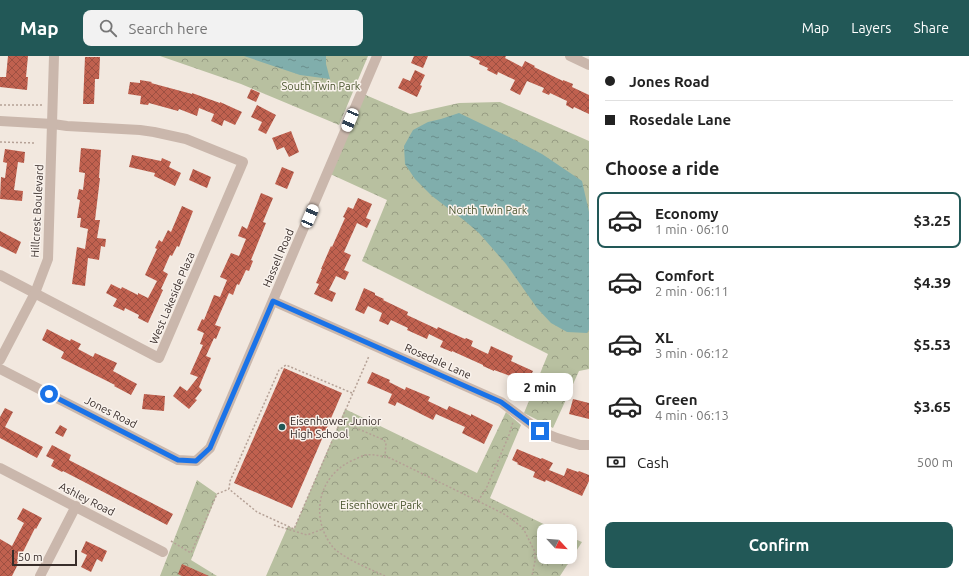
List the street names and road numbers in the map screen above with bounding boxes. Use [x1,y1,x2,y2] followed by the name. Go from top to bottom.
[29,164,45,258] street label: Hillcrest Boulevard
[260,227,296,289] street label: Hassell Road
[147,250,197,346] street label: West Lakeside Plaza
[403,341,473,381] street label: Rosedale Lane
[83,394,139,430] street label: Jones Road
[57,480,117,518] street label: Ashley Road

